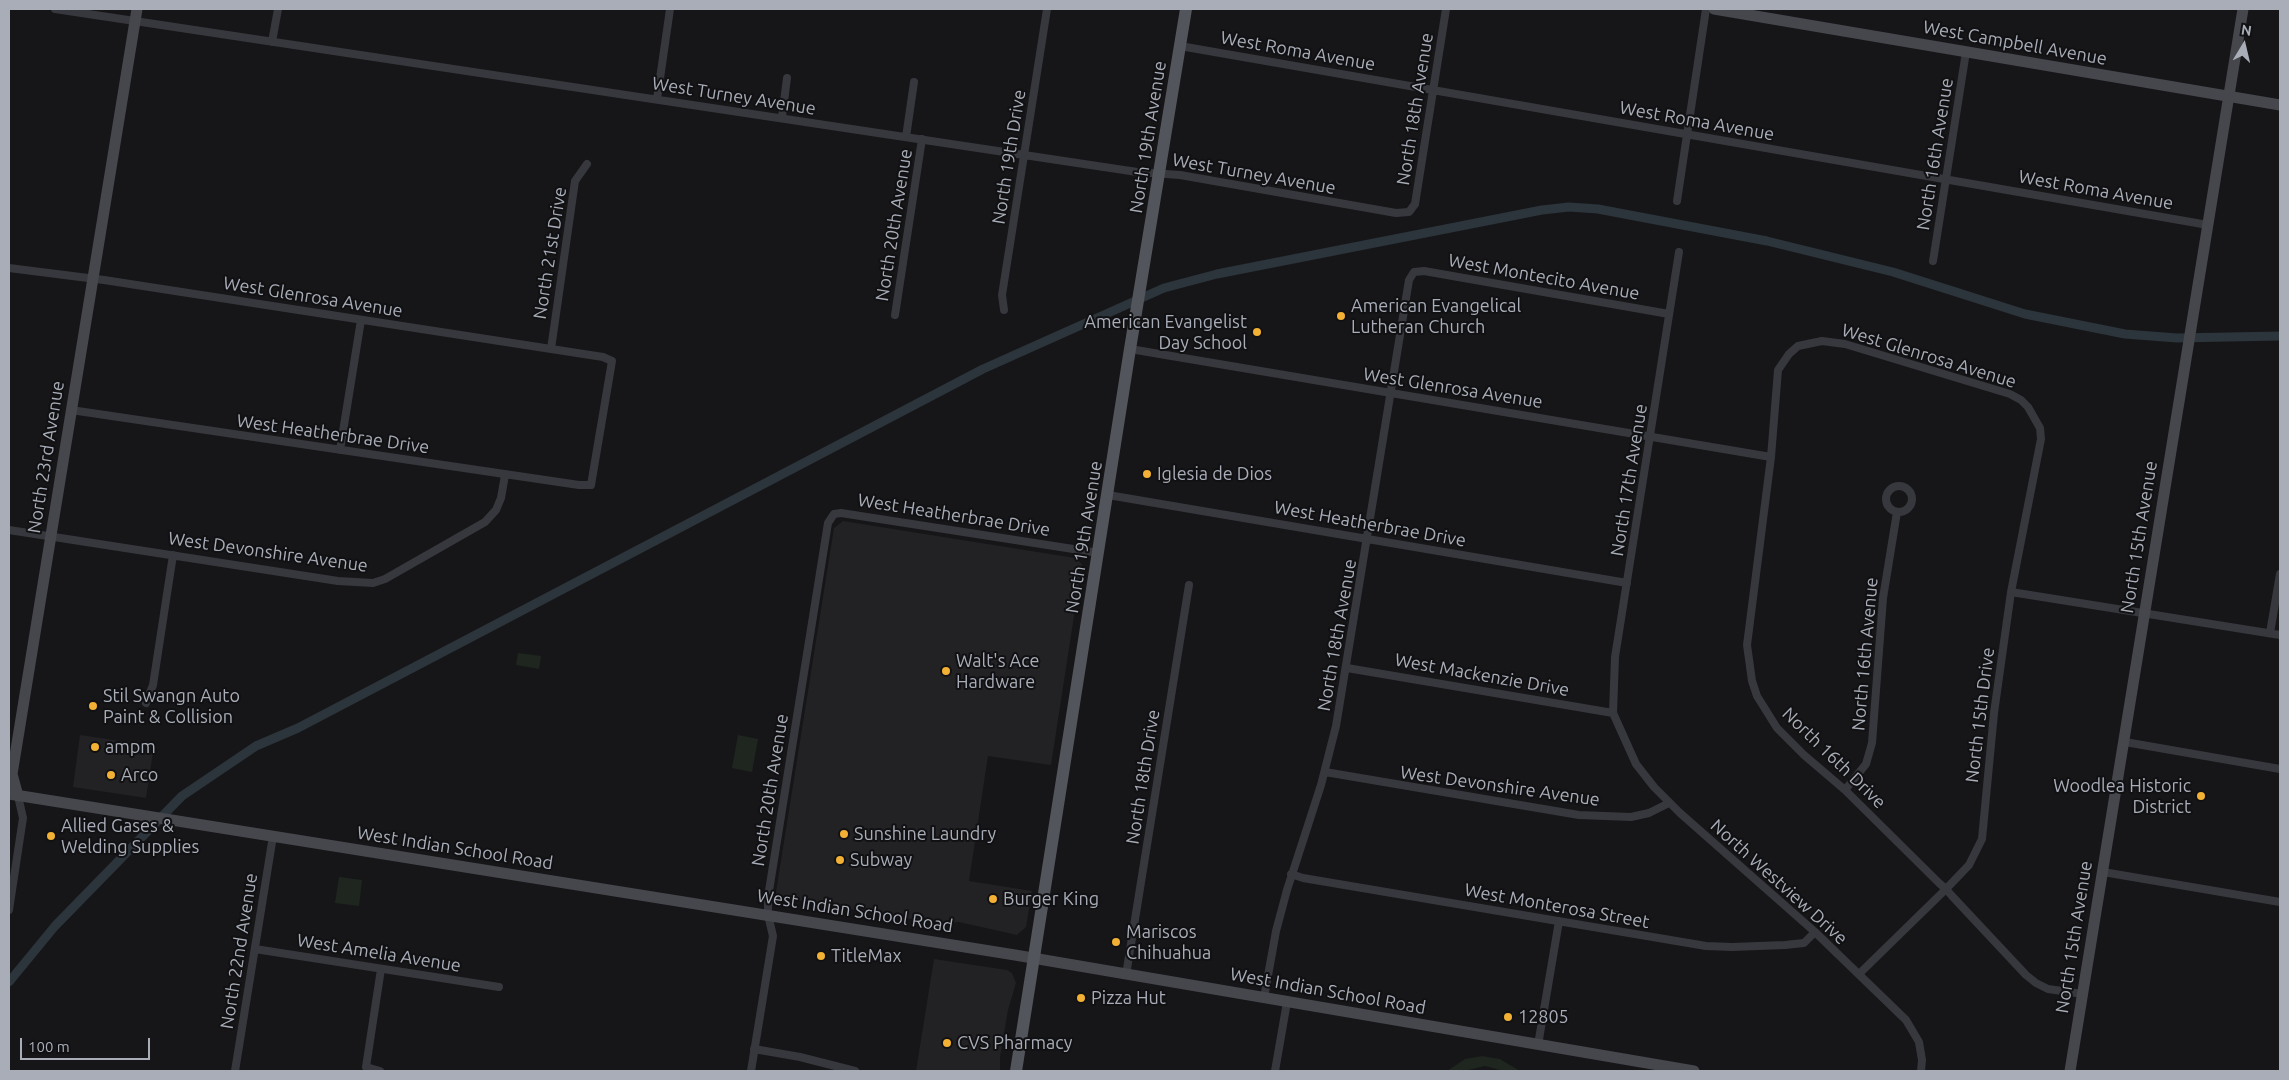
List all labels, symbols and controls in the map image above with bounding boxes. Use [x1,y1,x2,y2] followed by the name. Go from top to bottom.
[1921,16,2109,70] street label: West Campbell Avenue
[2219,20,2269,70] north arrow
[2240,21,2253,39] text: N
[1219,27,1377,75] street label: West Roma Avenue
[1392,31,1438,187] street label: North 18th Avenue
[1125,59,1171,215] street label: North 19th Avenue
[651,72,817,120] street label: West Turney Avenue
[1912,76,1958,232] street label: North 16th Avenue
[988,88,1030,226] street label: North 19th Drive
[1618,97,1776,145] street label: West Roma Avenue
[871,147,917,303] street label: North 20th Avenue
[1171,149,1337,199] street label: West Turney Avenue
[2017,166,2175,214] street label: West Roma Avenue
[529,185,571,321] street label: North 21st Drive
[1447,250,1641,304] street label: West Montecito Avenue
[222,272,404,322] street label: West Glenrosa Avenue
[1351,295,1521,338] place label: American Evangelical Lutheran Church
[1335,310,1347,322] marker: American Evangelical Lutheran Church
[1084,311,1247,354] place label: American Evangelist Day School
[1839,319,2019,393] street label: West Glenrosa Avenue
[1251,326,1263,338] marker: American Evangelist Day School
[1362,363,1544,413] street label: West Glenrosa Avenue
[23,379,69,535] street label: North 23rd Avenue
[1606,402,1652,558] street label: North 17th Avenue
[235,410,431,458] street label: West Heatherbrae Drive
[1061,459,1107,615] street label: North 19th Avenue
[2116,459,2162,615] street label: North 15th Avenue
[1157,463,1272,485] place label: Iglesia de Dios
[1141,468,1153,480] marker: Iglesia de Dios
[856,489,1052,541] street label: West Heatherbrae Drive
[1272,496,1468,552] street label: West Heatherbrae Drive
[167,527,369,577] street label: West Devonshire Avenue
[1313,557,1361,713] street label: North 18th Avenue
[1848,576,1882,732] street label: North 16th Avenue
[1961,646,1999,784] street label: North 15th Drive
[1393,649,1571,701] street label: West Mackenzie Drive
[956,650,1040,692] place label: Walt's Ace Hardware
[940,665,952,677] marker: Walt's Ace Hardware
[103,685,240,728] place label: Stil Swangn Auto Paint & Collision
[87,700,99,712] marker: Stil Swangn Auto Paint & Collision
[1778,703,1890,813] street label: North 16th Drive
[1122,708,1164,846] street label: North 18th Drive
[747,712,793,868] street label: North 20th Avenue
[105,736,156,758] place label: ampm
[89,741,101,753] marker: ampm
[1399,761,1601,811] street label: West Devonshire Avenue
[121,764,158,786] place label: Arco
[105,769,117,781] marker: Arco
[2053,775,2191,818] place label: Woodlea Historic District
[2195,790,2207,802] marker: Woodlea Historic District
[61,815,199,858] place label: Allied Gases & Welding Supplies
[1706,815,1852,949] street label: North Westview Drive
[355,822,555,874] street label: West Indian School Road
[854,823,996,845] place label: Sunshine Laundry
[838,828,850,840] marker: Sunshine Laundry
[45,830,57,842] marker: Allied Gases & Welding Supplies
[850,849,912,871] place label: Subway
[834,854,846,866] marker: Subway
[2051,859,2097,1015] street label: North 15th Avenue
[216,872,262,1030] street label: North 22nd Avenue
[1463,879,1651,933] street label: West Monterosa Street
[755,885,955,937] street label: West Indian School Road
[1003,888,1099,910] place label: Burger King
[987,893,999,905] marker: Burger King
[1126,921,1211,964] place label: Mariscos Chihuahua
[296,929,462,977] street label: West Amelia Avenue
[1110,936,1122,948] marker: Mariscos Chihuahua
[831,945,901,967] place label: TitleMax
[815,950,827,962] marker: TitleMax
[1229,963,1427,1019] street label: West Indian School Road
[1091,987,1166,1009] place label: Pizza Hut
[1075,992,1087,1004] marker: Pizza Hut
[1518,1006,1569,1028] place label: 12805
[1502,1011,1514,1023] marker: 12805
[22,1028,152,1060] scale bar
[957,1032,1072,1054] place label: CVS Pharmacy
[941,1037,953,1049] marker: CVS Pharmacy
[28,1038,70,1055] text: 100 m

